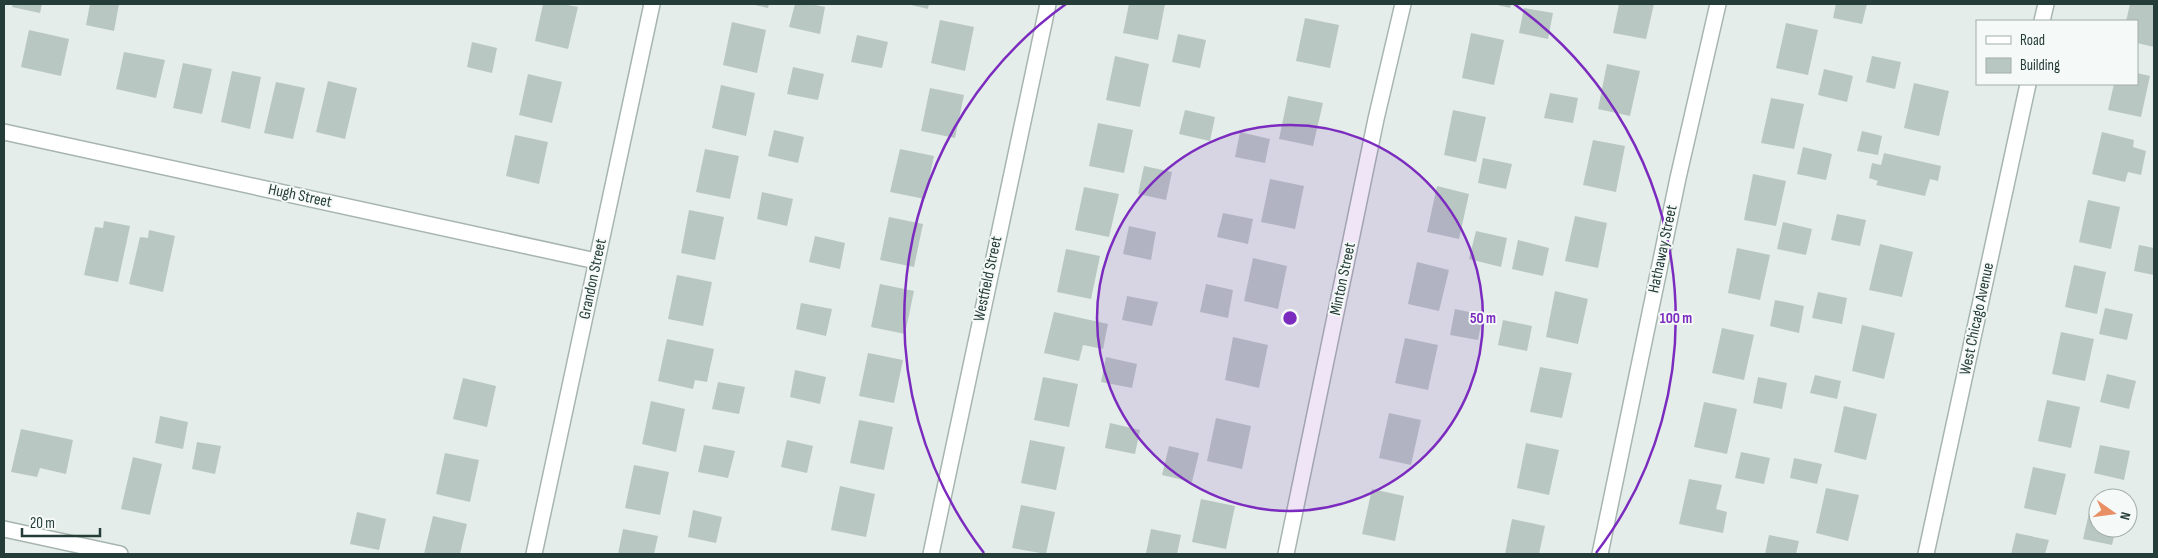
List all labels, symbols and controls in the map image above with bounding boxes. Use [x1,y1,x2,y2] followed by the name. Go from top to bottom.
[1976,20,2138,85] legend
[2020,31,2045,50] text: Road
[2020,56,2060,75] text: Building
[267,180,334,212] street label: Hugh Street
[1644,203,1682,295] street label: Hathaway Street
[970,235,1006,323] street label: Westfield Street
[575,237,611,321] street label: Grandon Street
[1326,241,1360,317] street label: Minton Street
[1956,261,1998,377] street label: West Chicago Avenue
[1281,309,1299,327] centre of rings
[1470,309,1496,328] text: 50 m
[1660,309,1692,328] text: 100 m
[2088,488,2138,538] north arrow
[22,506,100,538] scale bar
[2116,510,2134,522] text: N
[30,514,55,533] text: 20 m

